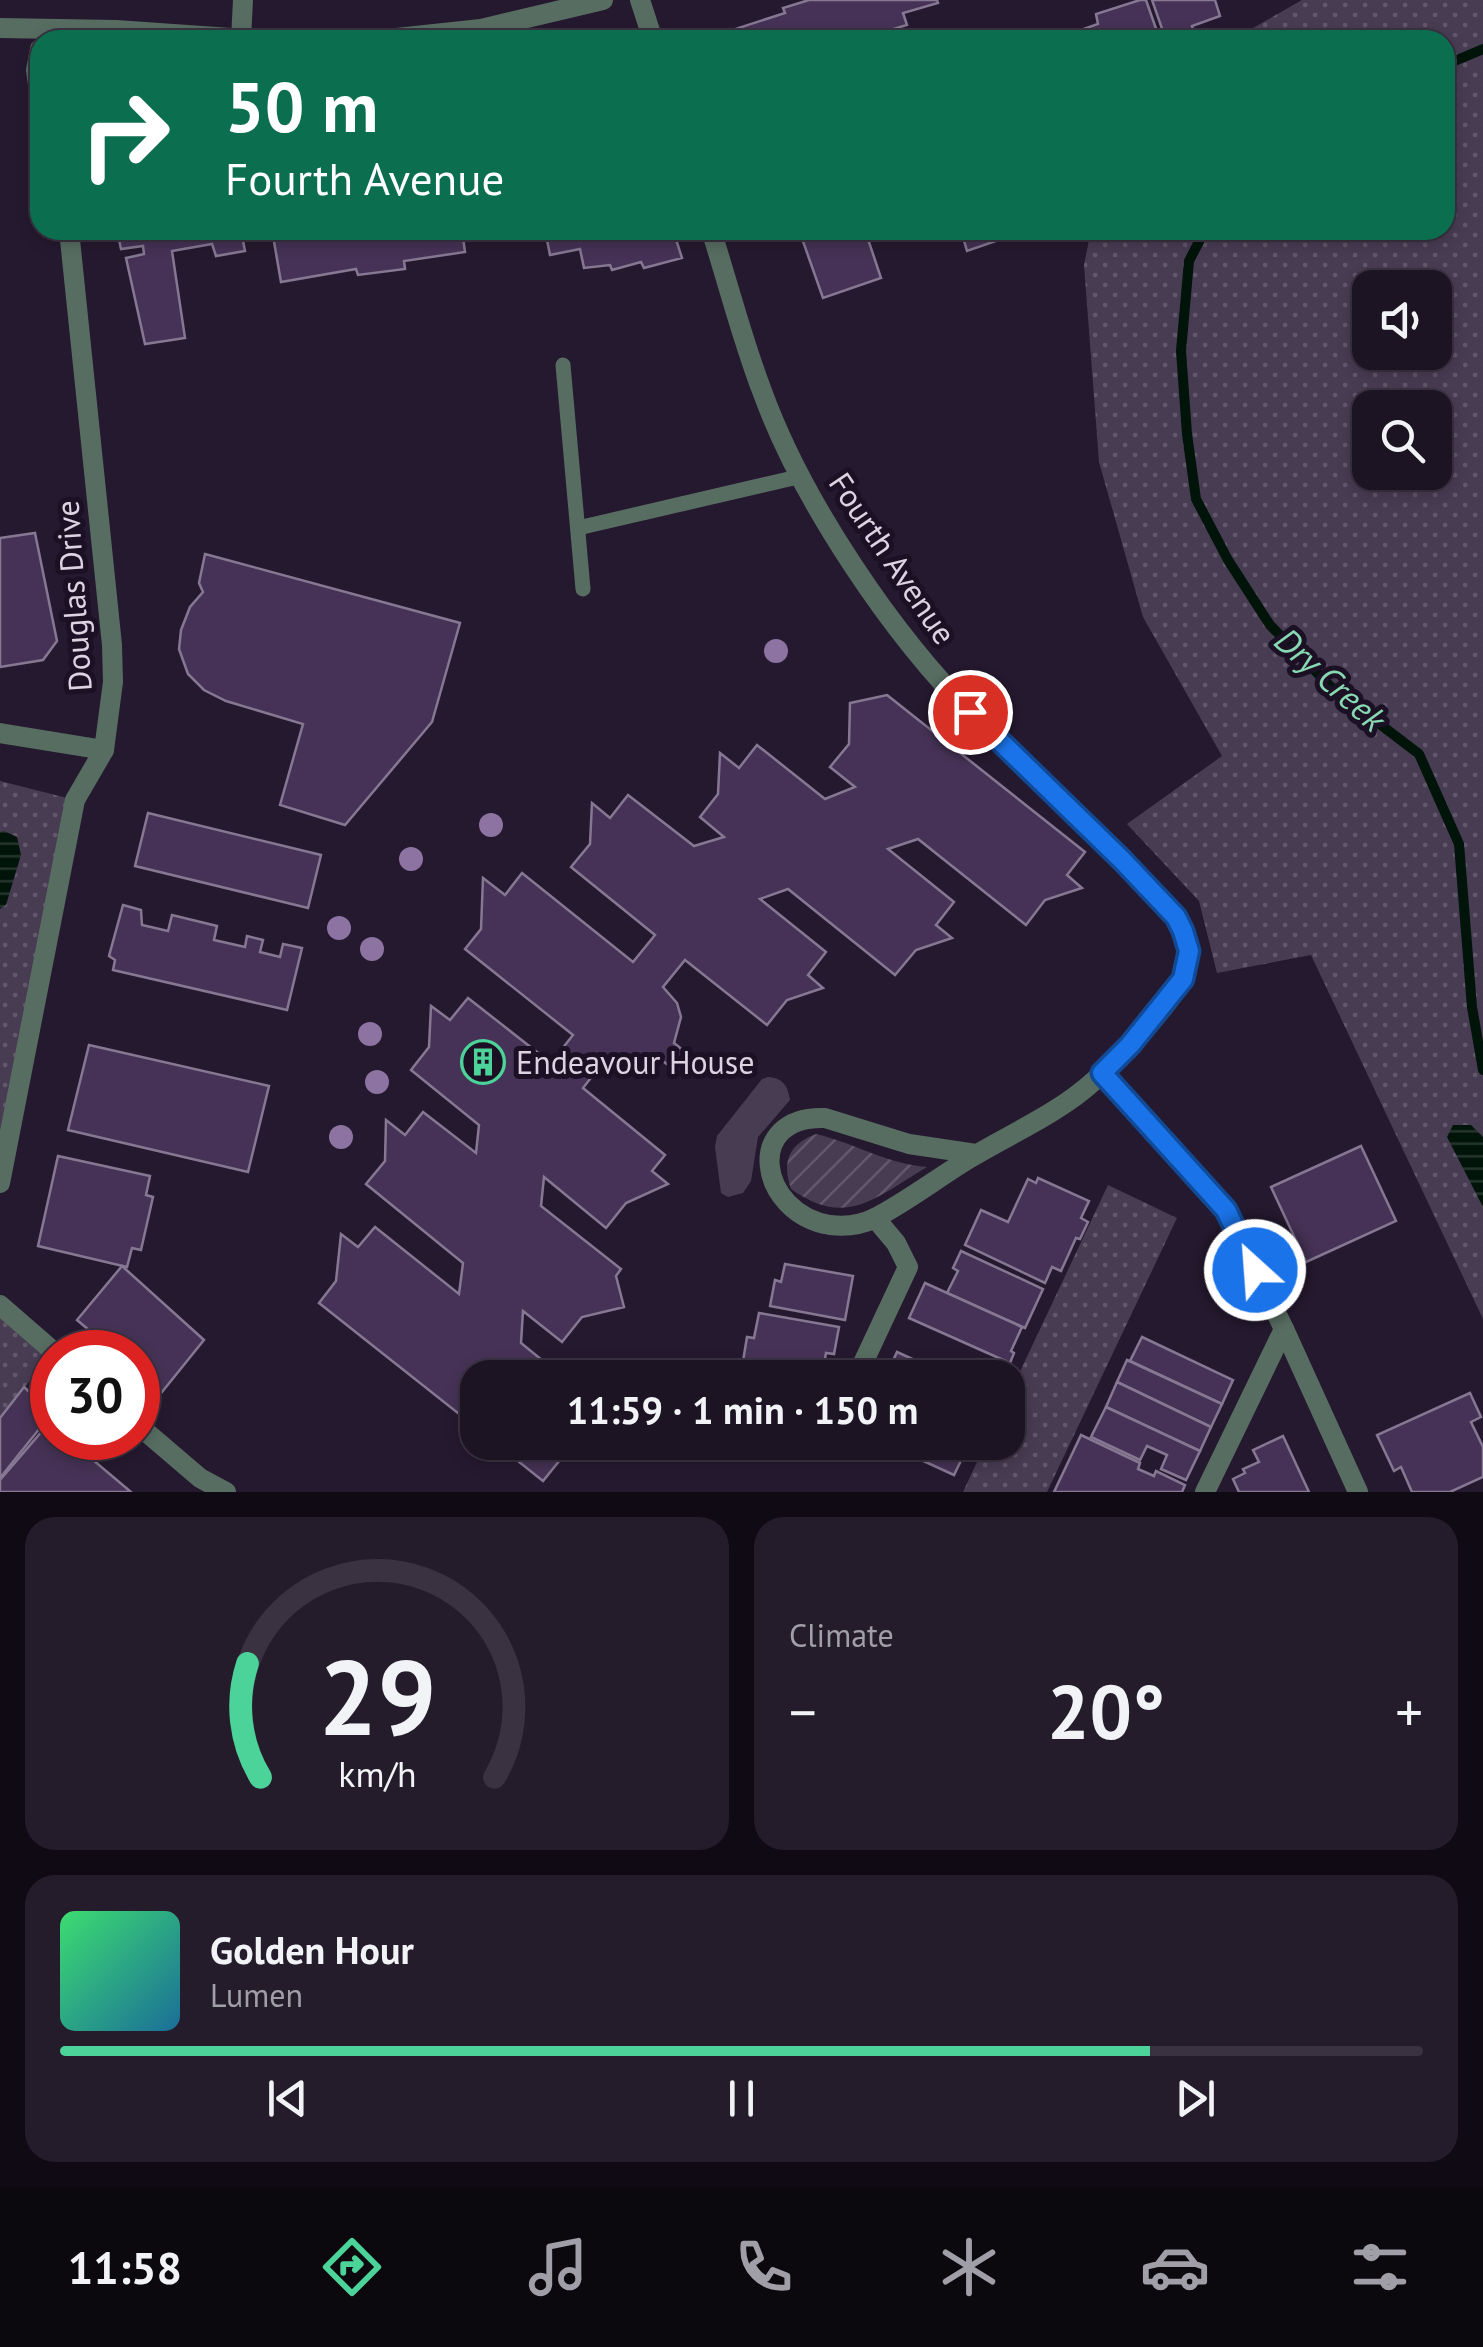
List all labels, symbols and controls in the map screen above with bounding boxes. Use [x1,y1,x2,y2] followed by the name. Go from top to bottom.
[225,61,378,151] text: 50 m
[60,70,190,200] icon: right
[225,149,504,207] text: Fourth Avenue
[1352,270,1452,490] map controls
[1352,270,1452,370] button: sound
[1352,390,1452,490] button: search
[820,464,966,652] street label: Fourth Avenue
[45,499,101,693] street label: Douglas Drive
[1266,617,1397,742] water label: Dry Creek
[928,670,1013,755] pin
[943,685,998,740] icon: arrive
[460,1039,506,1085] building icon: Endeavour House
[516,1041,755,1083] place label: Endeavour House
[1203,1218,1307,1322] position arrow
[30,1330,160,1460] speed limit sign: 30
[567,1385,918,1434] text: 11:59 · 1 min · 150 m
[789,1614,894,1656] text: Climate
[318,1629,436,1764] text: 29
[1047,1663,1165,1760] text: 20°
[789,1676,817,1747] text: −
[1395,1676,1423,1747] text: +
[338,1751,416,1797] text: km/h
[210,1925,414,1974] text: Golden Hour
[210,1974,303,2016] text: Lumen
[260,2071,315,2126] icon: previous
[714,2071,769,2126] icon: pause
[1168,2071,1223,2126] icon: next
[317,2232,387,2302] icon: directions
[523,2232,593,2302] icon: music
[729,2232,799,2302] icon: phone
[934,2232,1004,2302] icon: climate
[1140,2232,1210,2302] icon: car
[1345,2232,1415,2302] icon: filters
[68,2238,182,2296] text: 11:58

